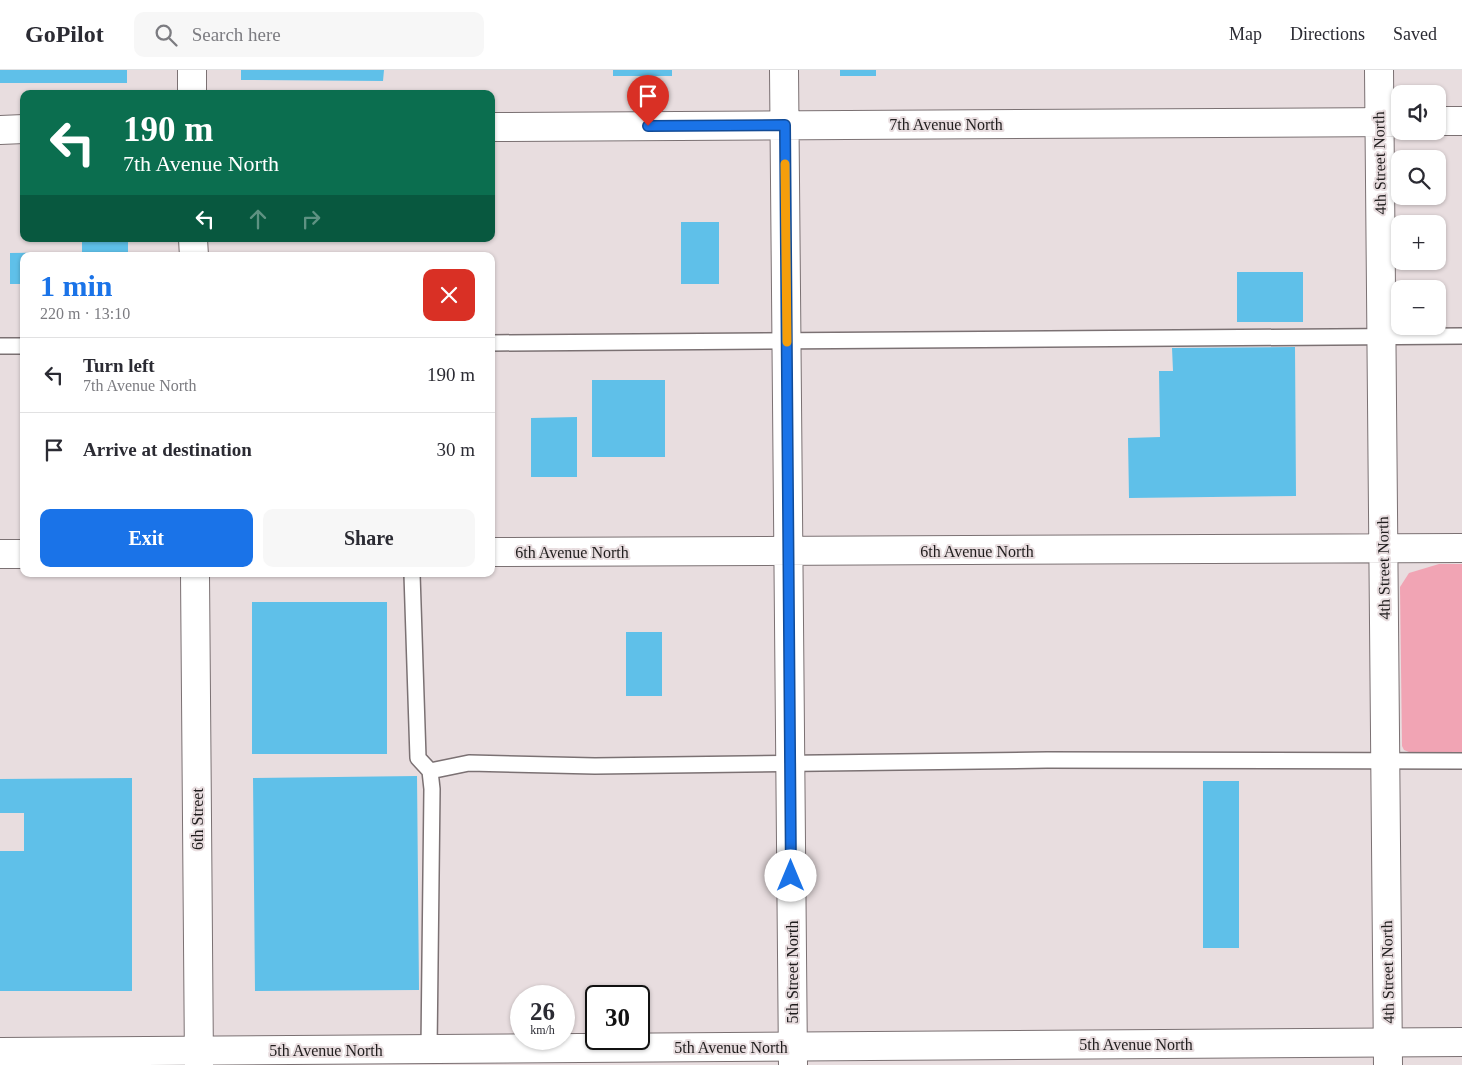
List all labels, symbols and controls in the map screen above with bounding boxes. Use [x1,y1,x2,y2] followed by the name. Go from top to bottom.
[134,12,484,57] search box
[25,21,104,47] text: GoPilot
[152,21,180,49] icon: search
[192,24,281,45] text: Search here
[1229,24,1262,44] text: Map
[1290,24,1365,44] text: Directions
[1393,24,1437,44] text: Saved
[627,75,669,126] pin
[634,82,662,110] icon: arrive
[1391,85,1446,335] map controls
[1391,85,1446,140] button: sound
[40,110,105,175] icon: left
[123,110,213,149] text: 190 m
[1370,111,1389,215] street label: 4th Street North
[889,116,1003,133] street label: 7th Avenue North
[1391,150,1446,205] button: search
[123,151,279,176] text: 7th Avenue North
[191,205,219,233] icon: left
[244,205,272,233] icon: ahead
[297,205,325,233] icon: right
[1391,215,1446,270] button: +
[40,269,113,302] text: 1 min
[423,269,475,321] button: close
[1391,280,1446,335] button: −
[40,305,130,322] text: 220 m · 13:10
[83,355,155,376] text: Turn left
[40,361,68,389] icon: left
[427,364,475,385] text: 190 m
[83,377,196,394] text: 7th Avenue North
[40,436,68,464] icon: arrive
[83,439,252,460] text: Arrive at destination
[436,439,475,460] text: 30 m
[40,509,253,567] button: Exit
[263,509,475,567] button: Share
[1374,516,1393,620] street label: 4th Street North
[920,543,1034,560] street label: 6th Avenue North
[515,544,629,561] street label: 6th Avenue North
[189,788,206,850] street label: 6th Street
[764,849,816,901] position arrow
[784,920,801,1024] street label: 5th Street North
[1378,920,1397,1024] street label: 4th Street North
[585,985,650,1050] speed limit sign: 30
[530,998,555,1025] text: 26
[530,1023,555,1037] text: km/h
[1079,1036,1193,1053] street label: 5th Avenue North
[674,1039,788,1056] street label: 5th Avenue North
[269,1042,383,1059] street label: 5th Avenue North

